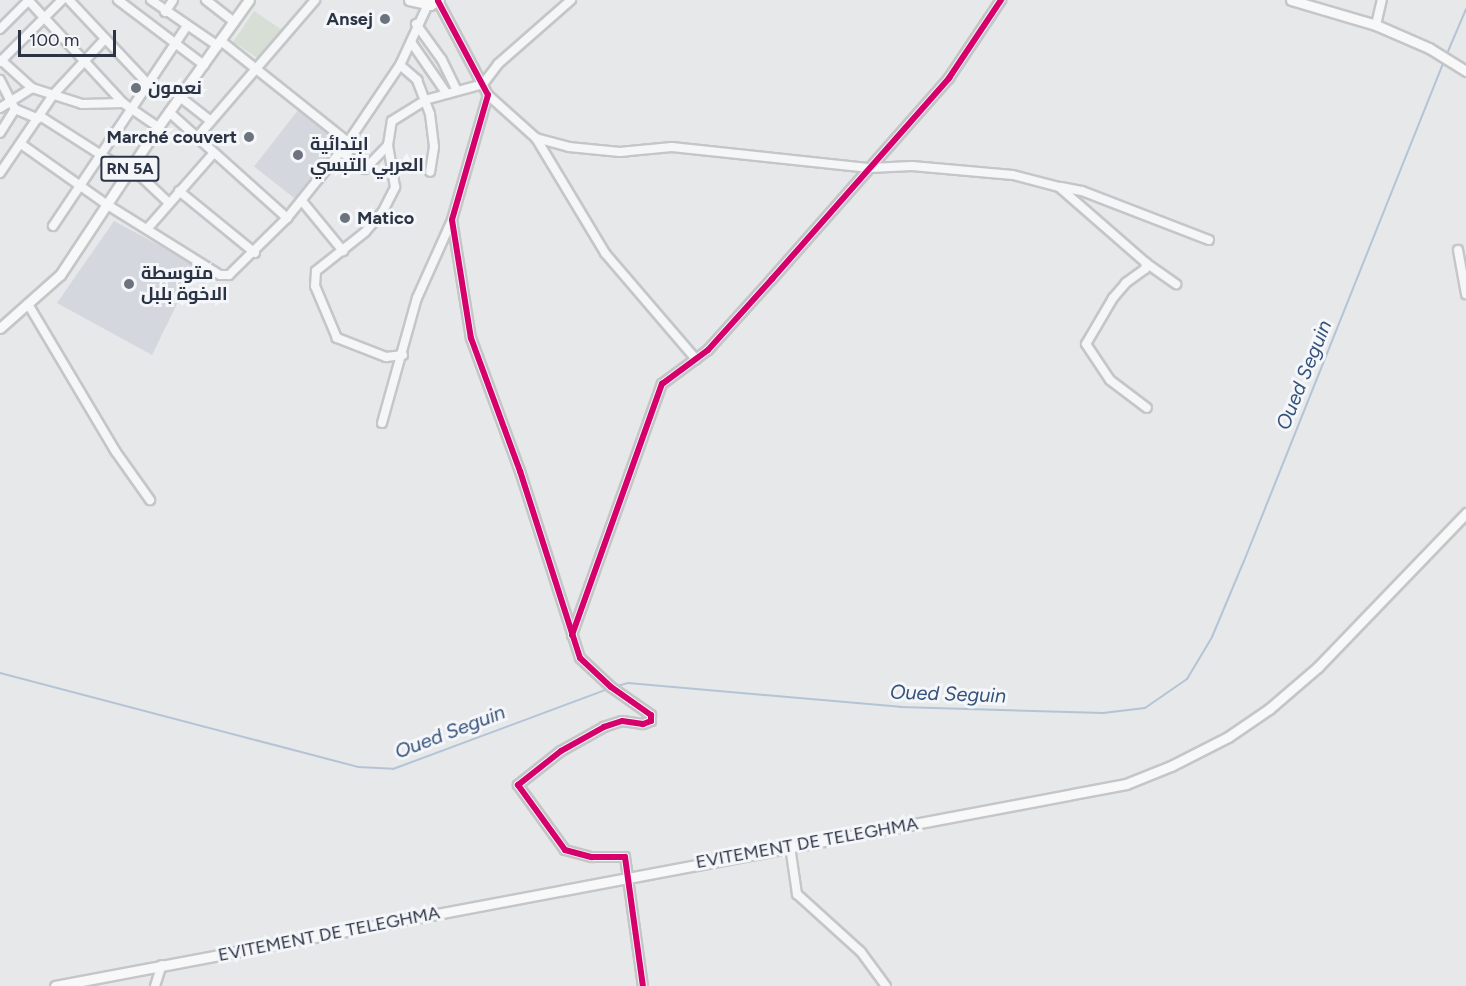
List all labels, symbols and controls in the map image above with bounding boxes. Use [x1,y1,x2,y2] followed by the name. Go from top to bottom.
[326,8,373,30] place label: Ansej
[378,12,392,26] marker: Ansej
[21,18,118,56] scale bar
[29,29,79,51] text: 100 m
[148,77,202,99] place label: نعمون
[129,81,143,95] marker: نعمون
[107,126,237,148] place label: Marché couvert
[242,130,256,144] marker: Marché couvert
[310,134,424,176] place label: ابتدائية العربي التبسي
[291,148,305,162] marker: ابتدائية العربي التبسي
[100,156,160,182] road number: RN 5A
[357,207,414,229] place label: Matico
[338,211,352,225] marker: Matico
[141,263,228,306] place label: متوسطة الاخوة بلبل
[122,277,136,291] marker: متوسطة الاخوة بلبل
[1271,317,1337,433] water label: Oued Seguin
[889,680,1007,708] water label: Oued Seguin
[391,700,509,764] water label: Oued Seguin
[694,813,920,873] street label: EVITEMENT DE TELEGHMA
[216,902,442,966] street label: EVITEMENT DE TELEGHMA

